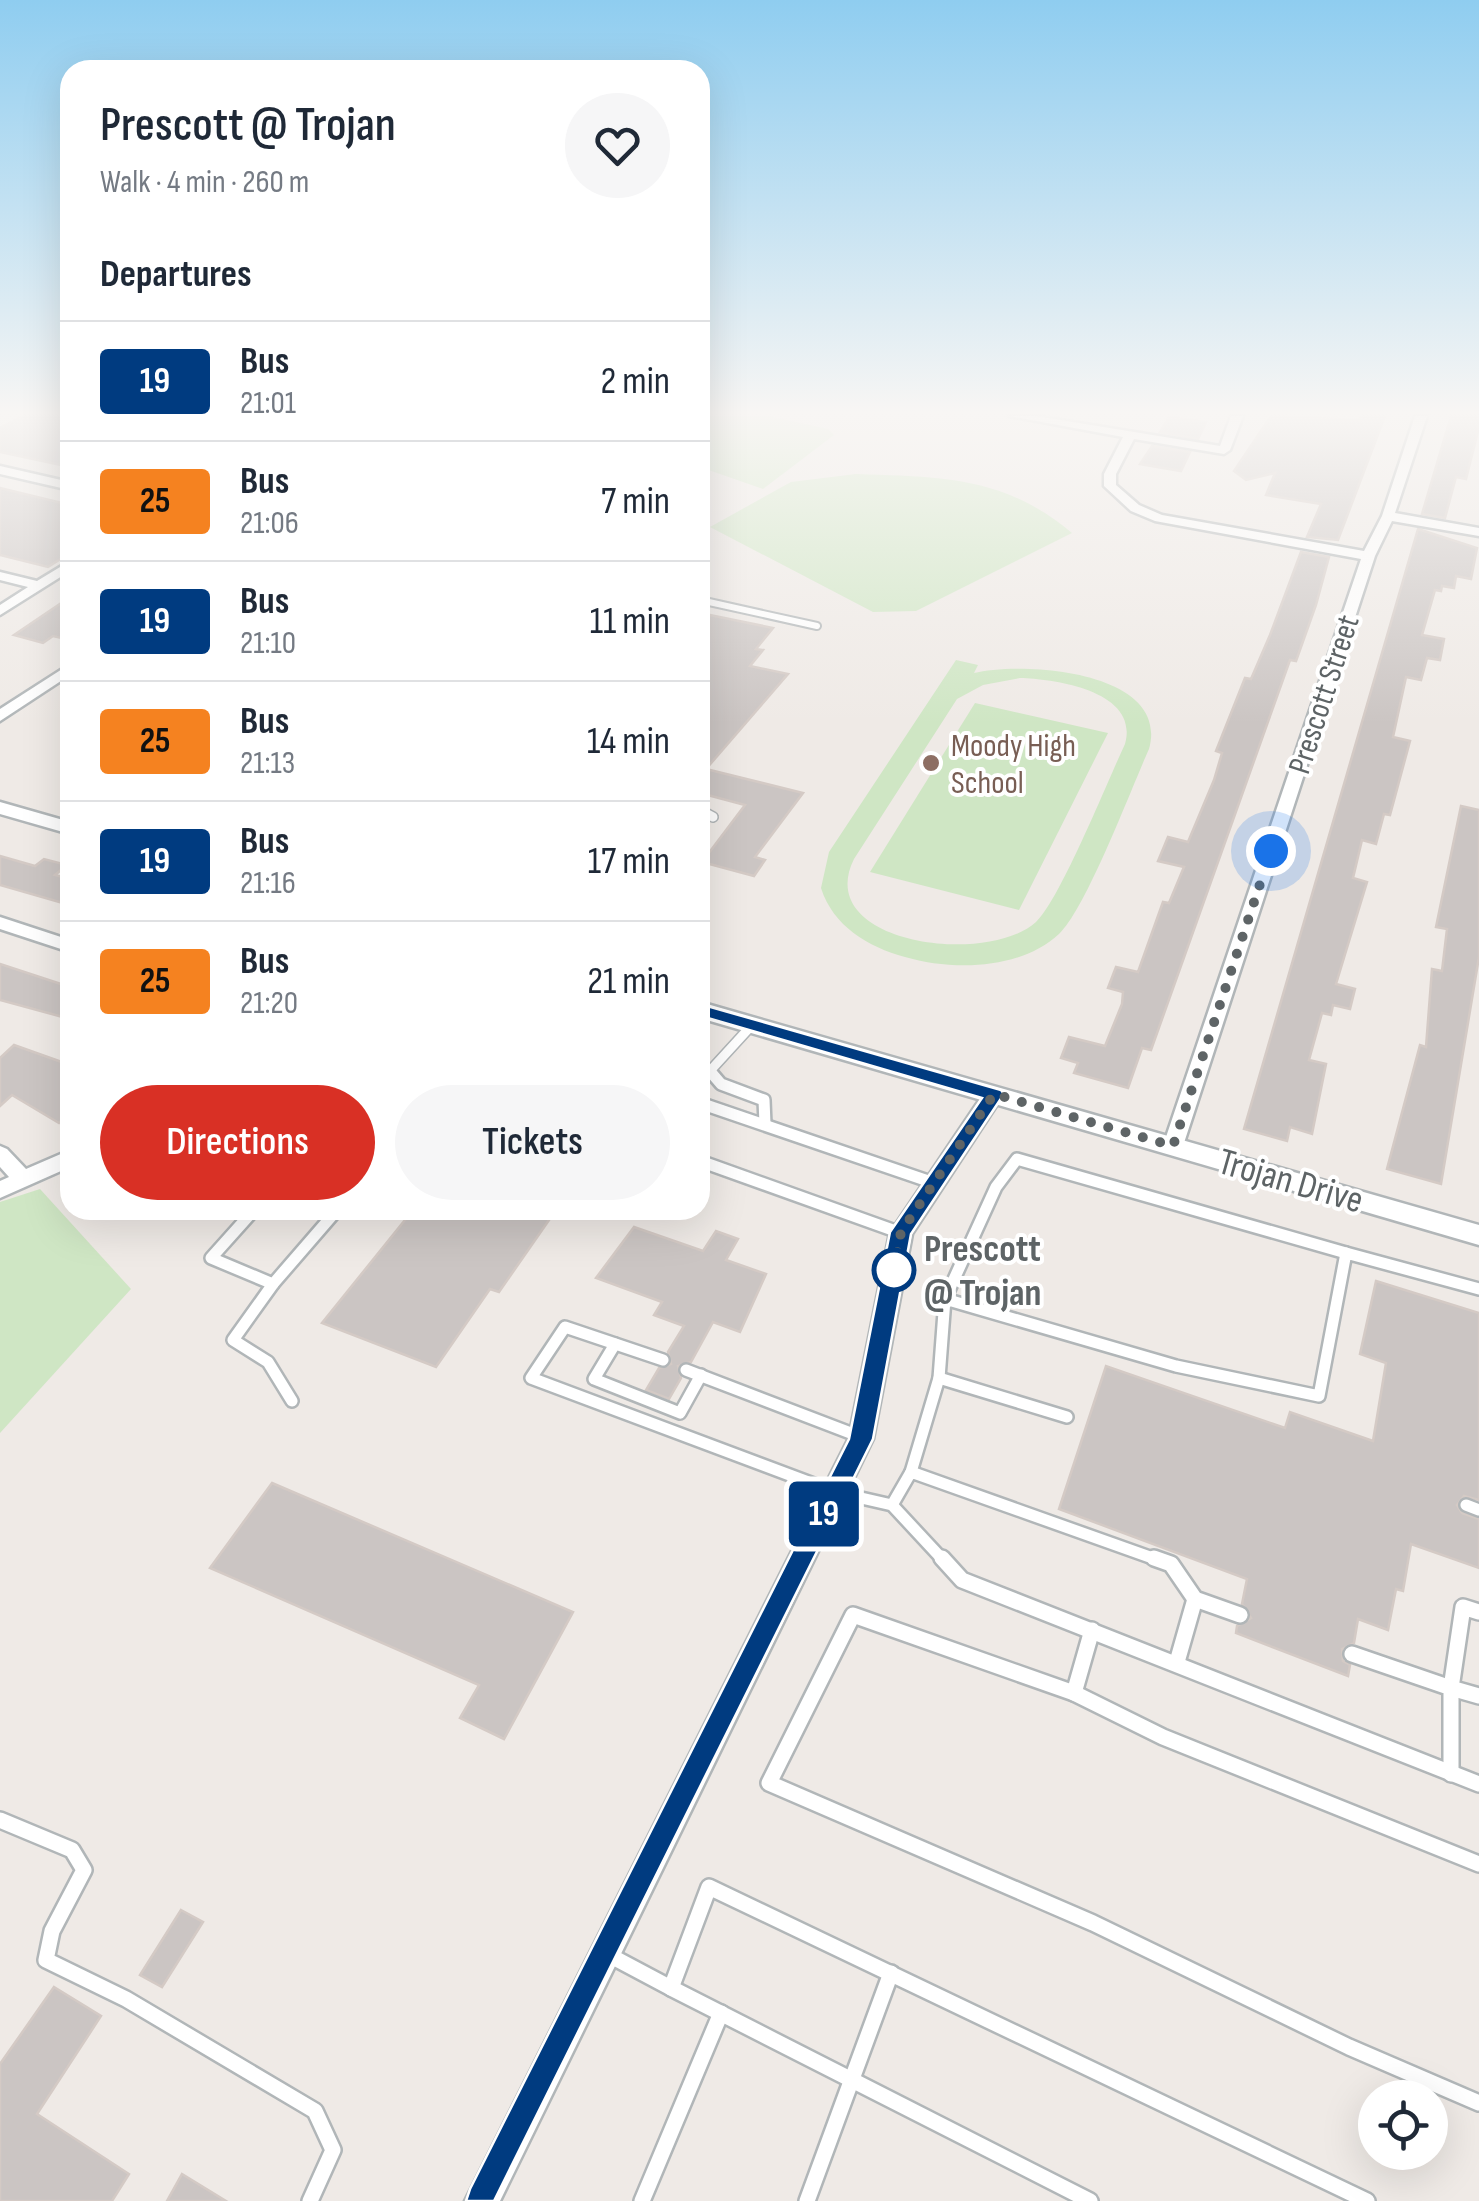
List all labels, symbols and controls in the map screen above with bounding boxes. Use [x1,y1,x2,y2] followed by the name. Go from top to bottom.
[565,93,670,198] button: heart
[100,97,396,154] text: Prescott @ Trojan
[100,163,309,202] text: Walk · 4 min · 260 m
[100,252,252,297] text: Departures
[240,339,289,384] text: Bus
[601,359,670,404] text: 2 min
[140,360,170,403] text: 19
[240,384,296,423] text: 21:01
[240,459,289,504] text: Bus
[601,479,670,524] text: 7 min
[140,480,170,523] text: 25
[240,504,299,543] text: 21:06
[240,579,289,624] text: Bus
[590,599,670,644] text: 11 min
[140,600,170,643] text: 19
[1280,610,1368,779] street label: Prescott Street
[240,624,296,663] text: 21:10
[240,699,289,744] text: Bus
[587,719,670,764] text: 14 min
[140,720,170,763] text: 25
[951,727,1076,803] place label: Moody High School
[240,744,295,783] text: 21:13
[920,752,942,774] marker: Moody High School
[240,819,289,864] text: Bus
[1246,826,1296,876] your location
[588,839,670,884] text: 17 min
[140,840,170,883] text: 19
[240,864,296,903] text: 21:16
[240,939,289,984] text: Bus
[587,959,670,1004] text: 21 min
[140,960,170,1003] text: 25
[240,984,298,1023] text: 21:20
[100,1085,375,1200] button: Directions
[395,1085,670,1200] button: Tickets
[1213,1139,1368,1224] street label: Trojan Drive
[924,1227,1041,1316] place label: Prescott @ Trojan
[873,1249,915,1291] marker: Prescott @ Trojan
[779,1482,869,1546] line badge: 19
[809,1493,839,1536] text: 19
[1358,2080,1448,2170] map controls
[1358,2080,1448,2170] button: locate

